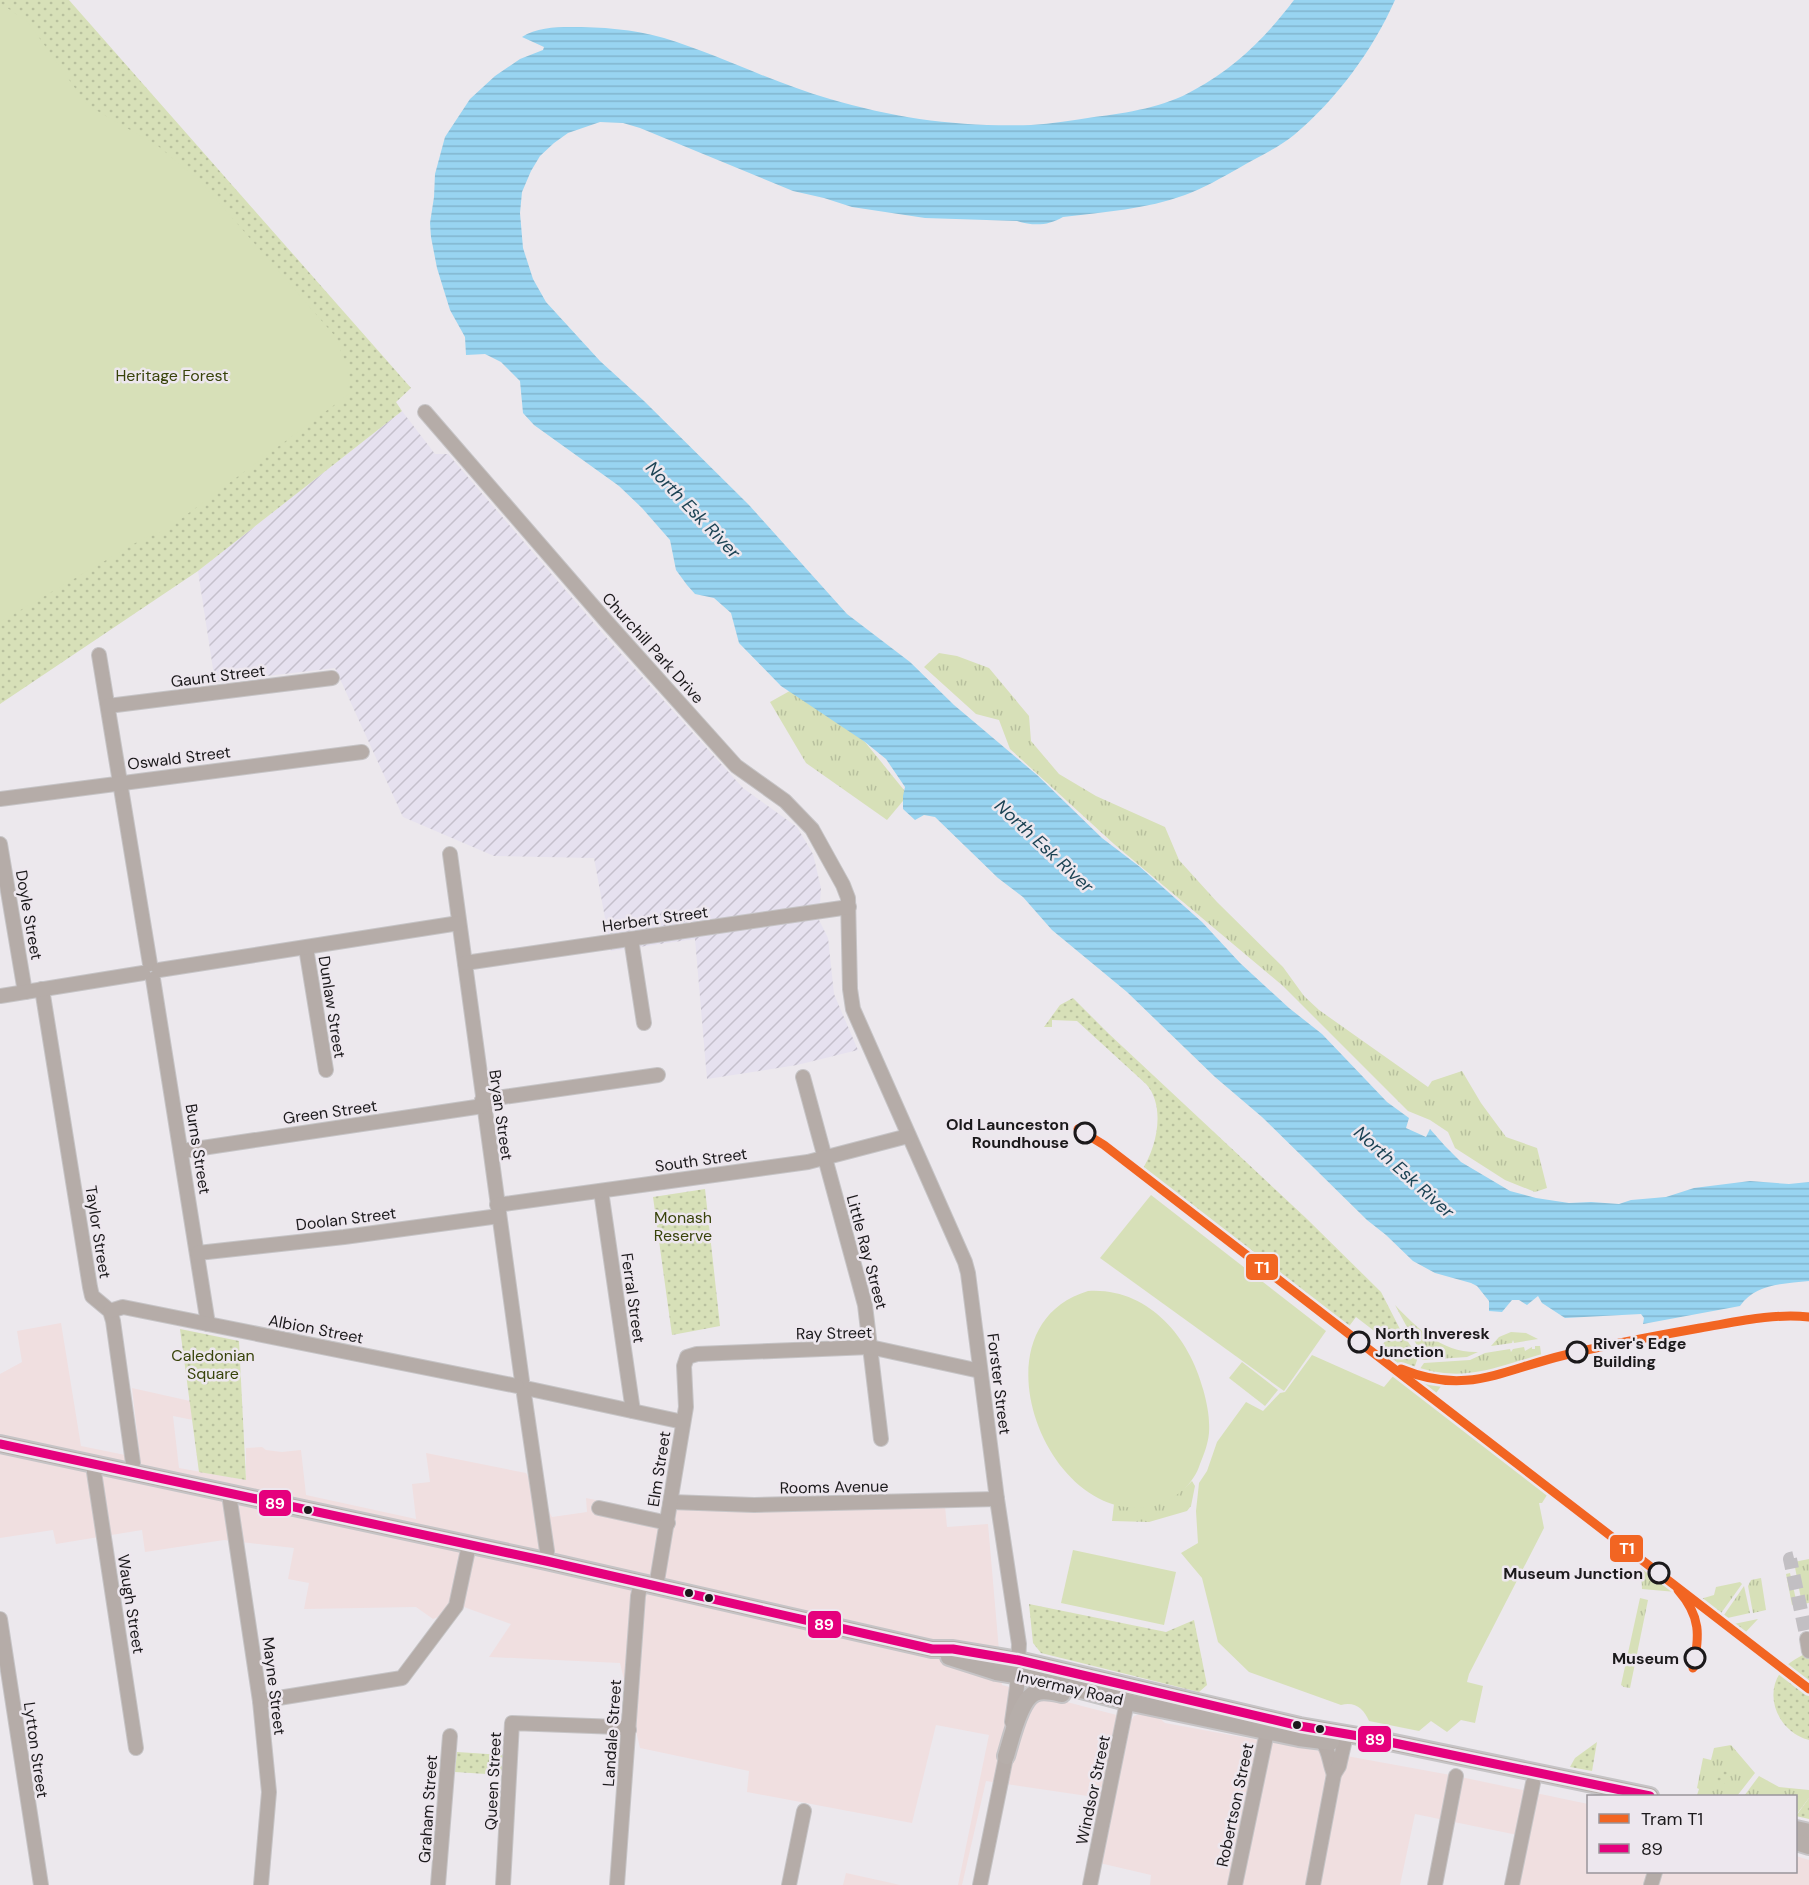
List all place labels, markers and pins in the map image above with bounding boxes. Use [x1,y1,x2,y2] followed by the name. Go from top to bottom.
[946,1114,1069,1153] place label: Old Launceston Roundhouse
[1074,1122,1096,1144] marker: Old Launceston Roundhouse
[1375,1323,1491,1362] place label: North Inveresk Junction
[1348,1331,1370,1353] marker: North Inveresk Junction
[1593,1333,1686,1372] place label: River's Edge Building
[1566,1341,1588,1363] marker: River's Edge Building
[302,1504,314,1516] unlabelled marker
[1648,1562,1670,1584] marker: Museum Junction
[1503,1563,1643,1584] place label: Museum Junction
[683,1587,695,1599] unlabelled marker
[703,1592,715,1604] unlabelled marker
[1684,1647,1706,1669] marker: Museum
[1612,1648,1679,1669] place label: Museum
[1291,1719,1303,1731] unlabelled marker
[1314,1723,1326,1735] unlabelled marker

